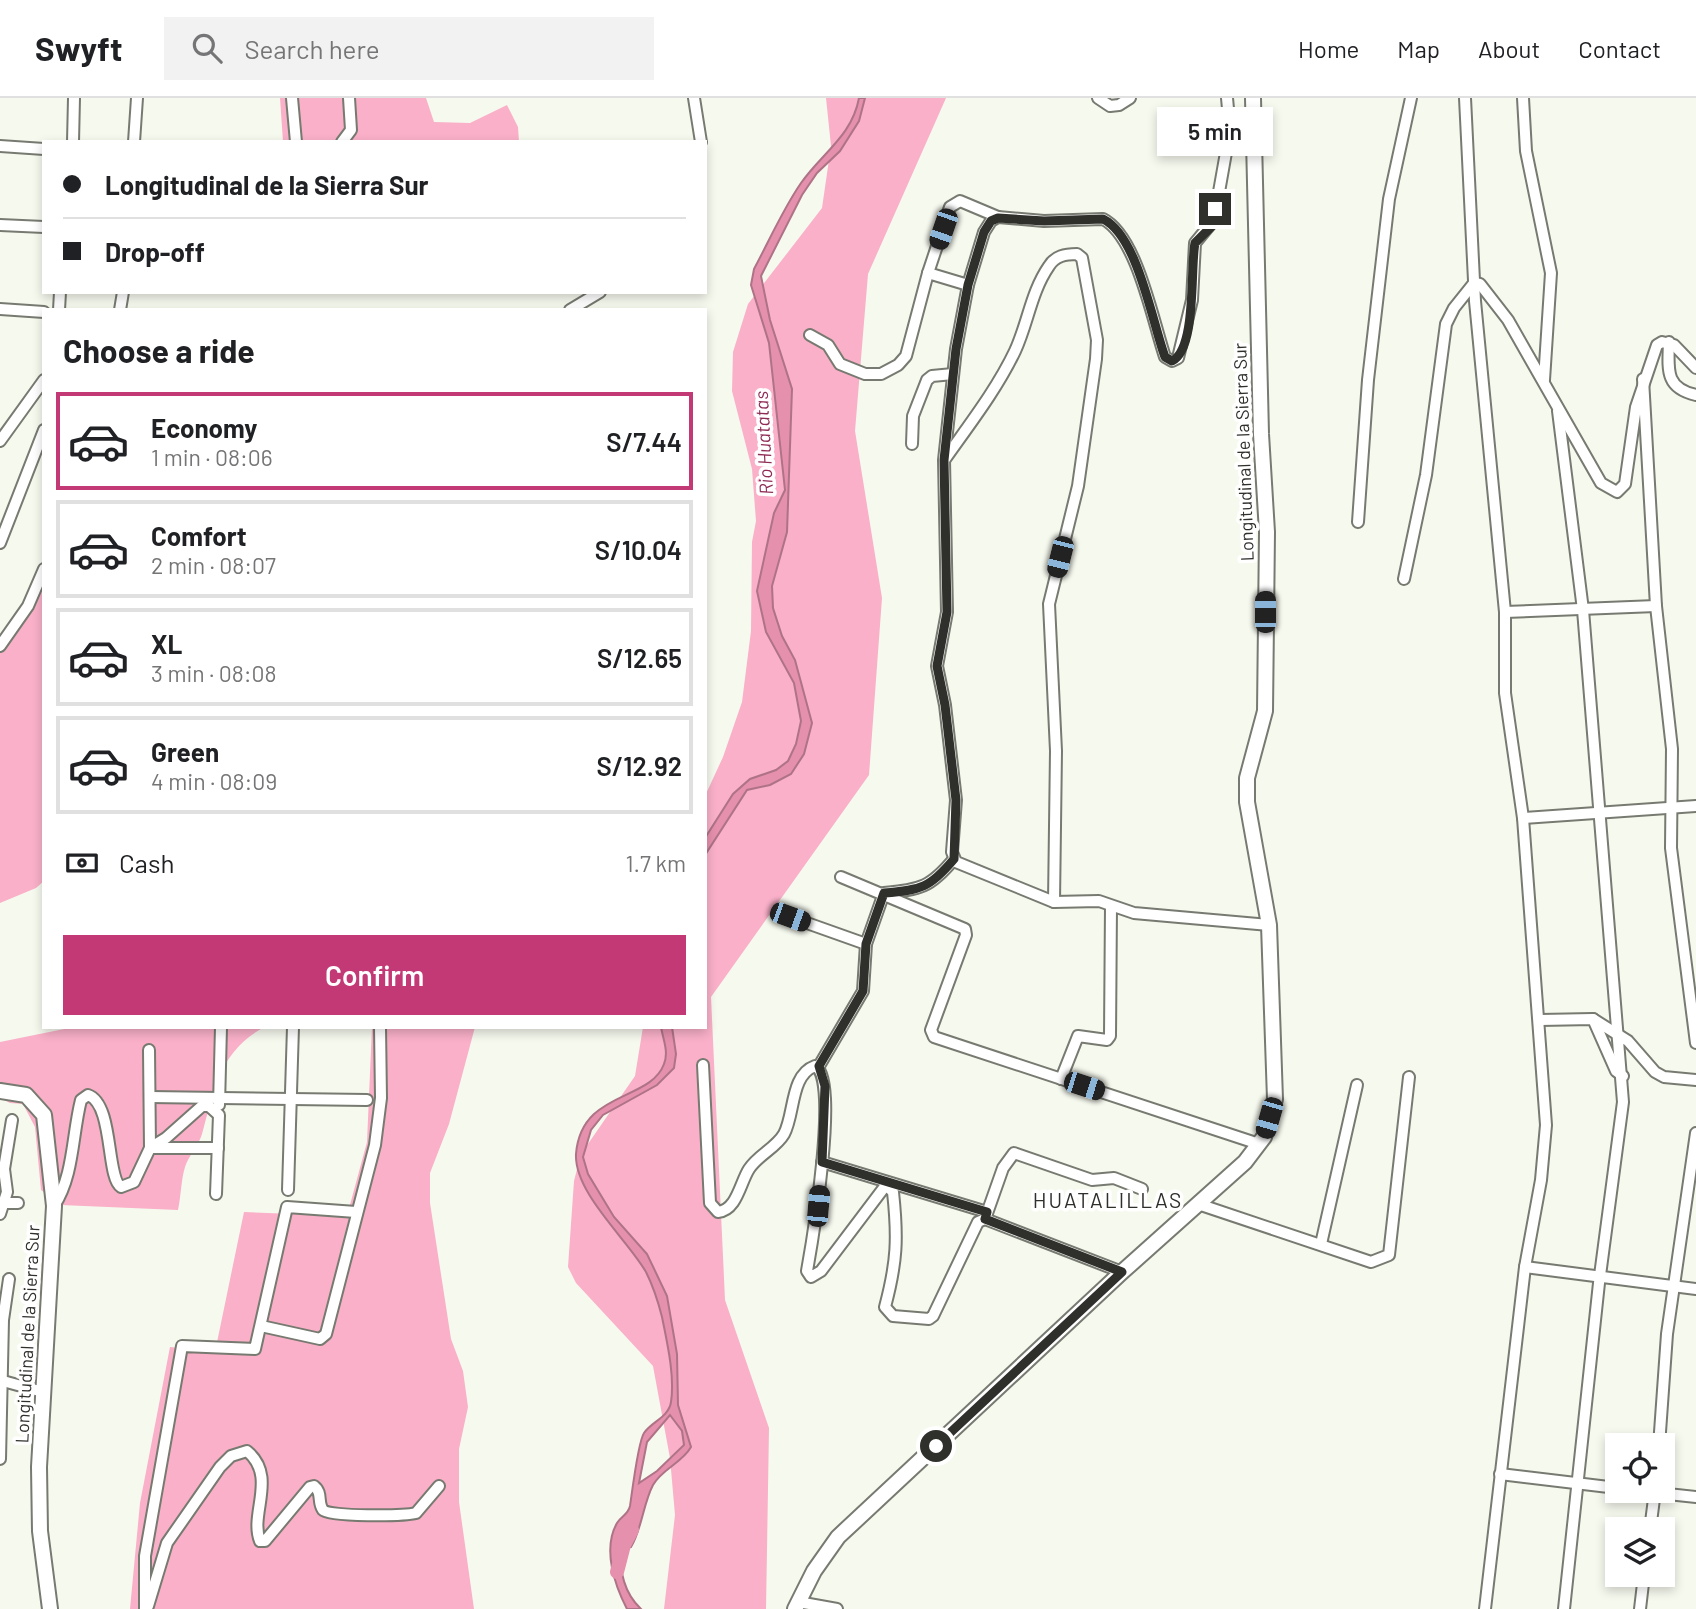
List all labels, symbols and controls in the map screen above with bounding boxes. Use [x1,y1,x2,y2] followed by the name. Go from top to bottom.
[164,17,654,80] search box
[35,28,122,68] text: Swyft
[188,29,226,67] icon: search
[244,33,380,64] text: Search here
[1298,34,1359,63] text: Home
[1397,34,1440,63] text: Map
[1478,34,1540,63] text: About
[1578,34,1661,63] text: Contact
[1157,108,1273,156] callout: 5 min
[1188,117,1242,145] text: 5 min
[105,169,429,200] text: Longitudinal de la Sierra Sur
[1199,193,1231,225] route end
[927,206,960,252] car
[105,236,205,267] text: Drop-off
[63,331,255,369] text: Choose a ride
[1228,342,1258,562] street label: Longitudinal de la Sierra Sur
[749,390,777,495] water label: Rio Huatatas
[67,410,130,473] icon: car
[151,412,257,443] text: Economy
[606,426,682,457] text: S/7.44
[151,443,273,471] text: 1 min · 08:06
[67,518,130,581] icon: car
[151,520,247,551] text: Comfort
[595,534,682,565] text: S/10.04
[1045,534,1076,580] car
[151,551,276,579] text: 2 min · 08:07
[1255,591,1276,633] car
[67,626,130,689] icon: car
[151,628,182,659] text: XL
[597,642,682,673] text: S/12.65
[151,659,277,687] text: 3 min · 08:08
[67,734,130,797] icon: car
[151,736,219,767] text: Green
[596,750,682,781] text: S/12.92
[151,767,277,795] text: 4 min · 08:09
[63,844,101,882] icon: cash
[119,847,174,878] text: Cash
[626,849,686,877] text: 1.7 km
[767,900,814,934] car
[63,935,686,1015] button: Confirm
[1061,1070,1108,1102] car
[1254,1095,1285,1141] car
[806,1184,831,1228] car
[1033,1187,1183,1212] district label: HUATALILLAS
[10,1224,44,1444] street label: Longitudinal de la Sierra Sur
[920,1430,952,1462] route start
[1605,1433,1675,1587] map controls
[1605,1433,1675,1503] button: locate
[1605,1517,1675,1587] button: layers

